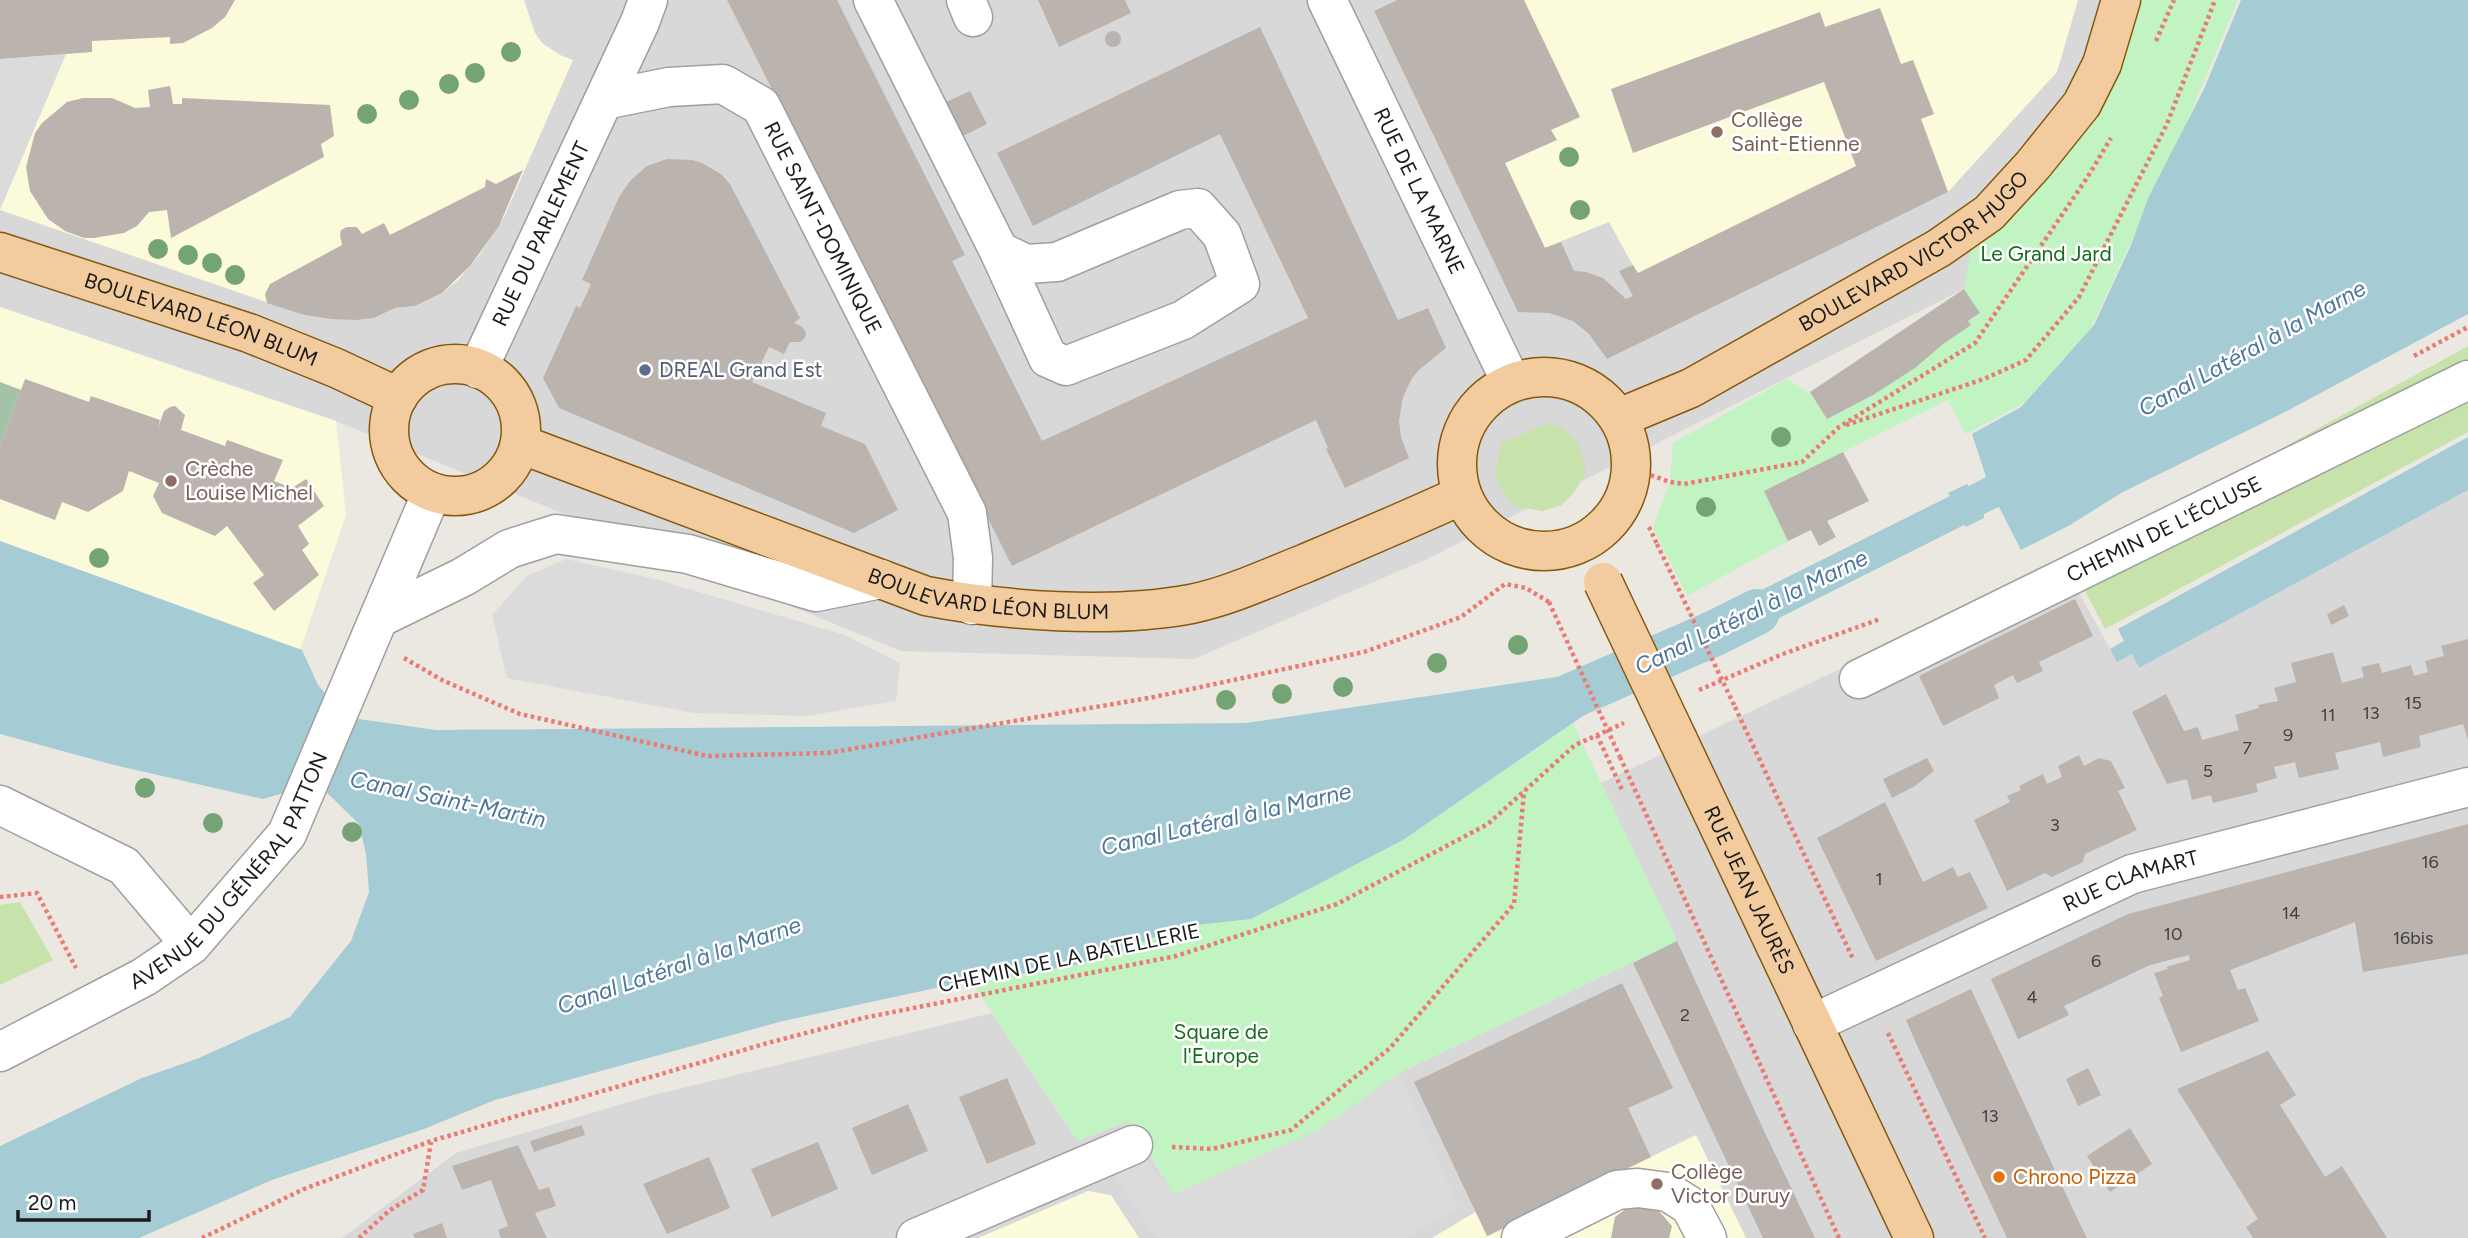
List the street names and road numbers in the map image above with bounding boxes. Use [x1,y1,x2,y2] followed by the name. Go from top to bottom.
[1369,103,1470,278] street label: RUE DE LA MARNE
[759,117,887,338] street label: RUE SAINT-DOMINIQUE
[487,137,595,330] street label: RUE DU PARLEMENT
[1794,166,2033,337] street label: BOULEVARD VICTOR HUGO
[81,267,322,371] street label: BOULEVARD LÉON BLUM
[2062,470,2266,587] street label: CHEMIN DE L'ÉCLUSE
[864,562,1109,624] street label: BOULEVARD LÉON BLUM
[125,748,332,994] street label: AVENUE DU GÉNÉRAL PATTON
[1699,802,1800,978] street label: RUE JEAN JAURÈS
[2059,844,2201,917] street label: RUE CLAMART
[936,918,1202,997] street label: CHEMIN DE LA BATELLERIE

